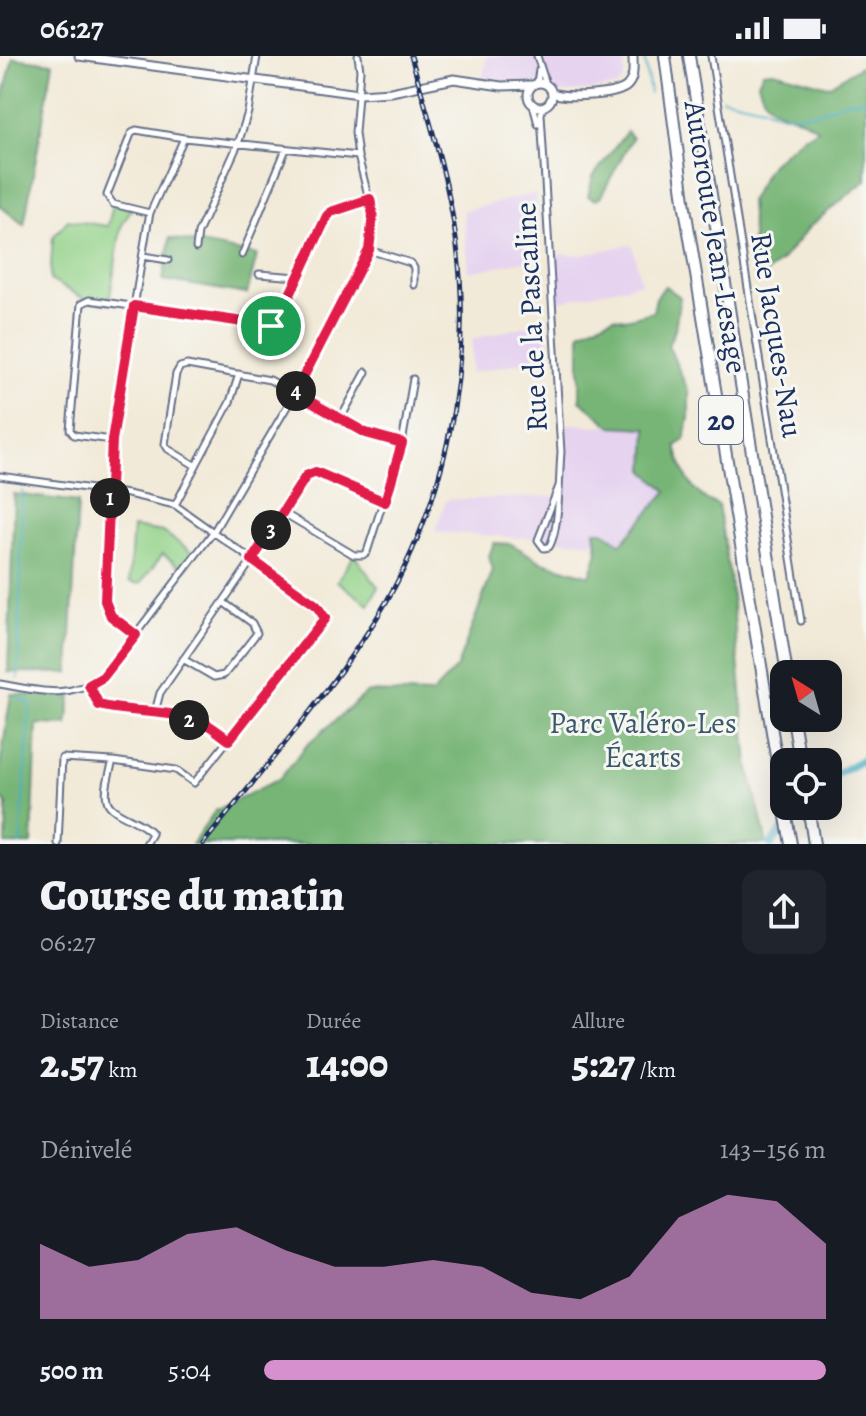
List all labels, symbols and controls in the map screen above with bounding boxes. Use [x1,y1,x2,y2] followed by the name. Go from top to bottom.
[40,8,104,48] text: 06:27
[675,97,757,376] street label: Autoroute Jean-Lesage
[505,201,557,433] street label: Rue de la Pascaline
[741,230,813,441] street label: Rue Jacques-Nau
[237,292,305,360] pin
[249,304,293,348] icon: arrive
[276,371,316,411] pin: 4
[291,376,301,406] text: 4
[699,396,743,444] road number: 20
[90,478,130,518] pin: 1
[106,483,114,513] text: 1
[251,510,291,550] pin: 3
[266,515,276,545] text: 3
[770,660,842,732] north arrow
[770,660,842,820] map controls
[169,700,209,740] pin: 2
[549,703,737,777] park label: Parc Valéro-Les Écarts
[184,705,194,735] text: 2
[770,748,842,820] button: locate
[40,865,344,925] text: Course du matin
[742,870,826,954] button: share
[40,925,95,960] text: 06:27
[40,1006,119,1036] text: Distance
[306,1006,361,1036] text: Durée
[572,1006,625,1036] text: Allure
[40,1036,104,1091] text: 2.57
[306,1036,388,1091] text: 14:00
[572,1036,635,1091] text: 5:27
[104,1055,138,1085] text: km
[635,1055,676,1085] text: /km
[40,1132,132,1167] text: Dénivelé
[720,1132,826,1167] text: 143–156 m
[40,1353,104,1388] text: 500 m
[168,1353,211,1388] text: 5:04

